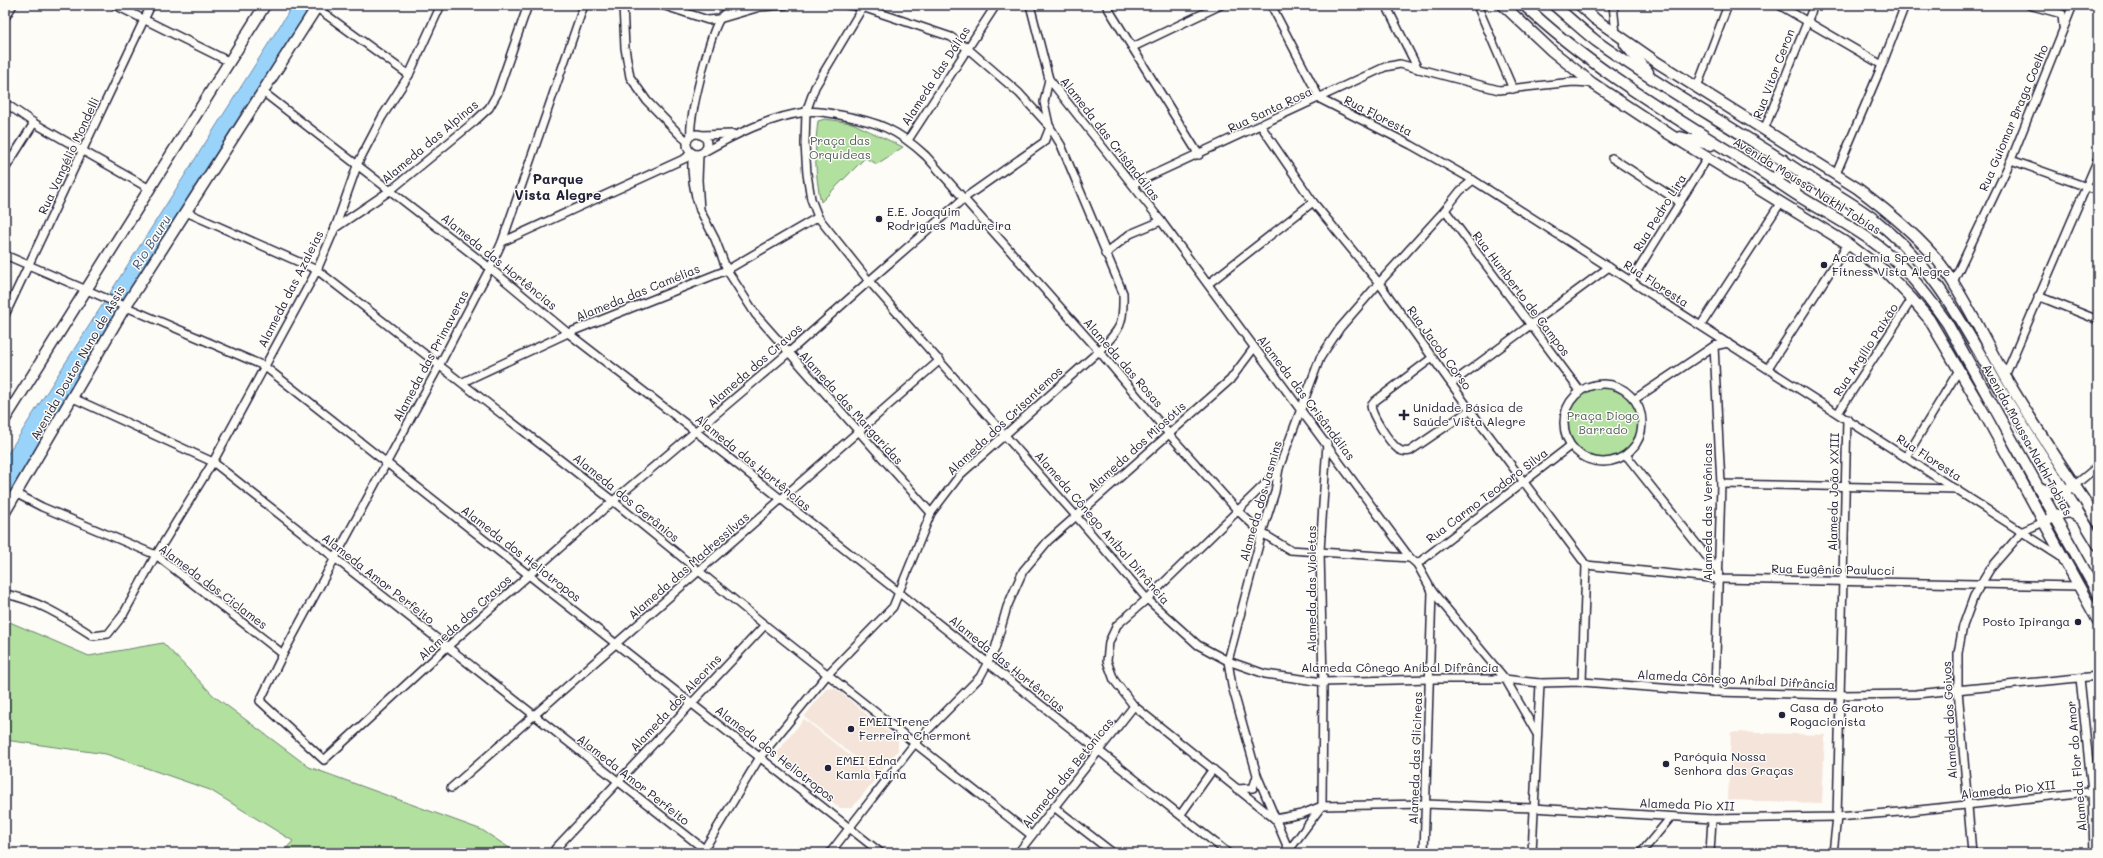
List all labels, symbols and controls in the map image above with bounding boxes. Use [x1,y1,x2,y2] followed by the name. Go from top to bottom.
[897,23,973,128] street label: Alameda das Dálias
[1749,26,1798,121] street label: Rua Vitor Ceron
[1975,42,2051,193] street label: Rua Guiomar Braga Coelho
[1057,73,1164,204] street label: Alameda das Crisândálias
[1225,83,1314,136] street label: Rua Santa Rosa
[1342,91,1415,139] street label: Rua Floresta
[34,94,102,217] street label: Rua Vangélio Mondelli
[378,96,481,187] street label: Alameda das Alpinas
[809,132,871,162] park label: Praça das Orquideas
[1731,133,1884,237] street label: Avenida Moussa Nakhl Tobias
[515,169,601,204] district label: Parque Vista Alegre
[1629,171,1689,254] street label: Rua Pedro Lira
[887,203,1012,233] place label: E.E. Joaquim Rodrigues Madureira
[438,210,561,313] street label: Alameda das Hortências
[127,211,174,272] water label: Rio Bauru
[874,214,884,224] marker: E.E. Joaquim Rodrigues Madureira
[254,227,327,350] street label: Alameda das Azaleias
[1470,228,1574,359] street label: Rua Humberto de Campos
[1832,249,1950,279] place label: Academia Speed Fitness Vista Alegre
[1621,256,1692,310] street label: Rua Floresta
[573,260,702,324] street label: Alameda das Camélias
[1819,260,1829,270] marker: Academia Speed Fitness Vista Alegre
[26,282,128,443] street label: Avenida Doutor Nuno de Assis
[389,287,472,424] street label: Alameda das Primaveras
[1829,300,1901,399] street label: Rua Argílio Paixão
[1404,302,1476,393] street label: Rua Jacob Corso
[1081,314,1167,411] street label: Alameda das Rosas
[704,320,805,411] street label: Alameda dos Cravos
[1254,332,1359,463] street label: Alameda das Crisândálias
[796,347,907,468] street label: Alameda das Margaridas
[1979,361,2076,518] street label: Avenida Moussa Nakhl Tobias
[943,362,1066,478] street label: Alameda dos Crisantemos
[1084,398,1189,495] street label: Alameda dos Miosótis
[1413,399,1526,429] place label: Unidade Básica de Saúde Vista Alegre
[1567,407,1639,437] park label: Praça Diogo Barrado
[1398,409,1410,421] marker: Unidade Básica de Saúde Vista Alegre
[692,411,815,514] street label: Alameda das Hortências
[1894,430,1965,484] street label: Rua Floresta
[1824,433,1842,551] street label: Alameda João XXIII
[1235,438,1285,563] street label: Alameda dos Jasmins
[1699,443,1715,581] street label: Alameda das Verônicas
[1422,444,1550,546] street label: Rua Carmo Teodoro Silva
[1032,447,1174,607] street label: Alameda Cônego Aníbal Difrância
[570,449,683,545] street label: Alameda dos Gerânios
[459,501,585,605] street label: Alameda dos Heliotropos
[624,508,752,622] street label: Alameda das Madressilvas
[1303,525,1319,653] street label: Alameda das Violetas
[319,529,438,627] street label: Alameda Amor Perfeito
[156,540,271,632] street label: Alameda dos Ciclames
[1771,560,1895,578] street label: Rua Eugênio Paulucci
[414,571,515,664] street label: Alameda dos Cravos
[946,612,1069,715] street label: Alameda das Hortências
[1983,613,2070,629] place label: Posto Ipiranga
[2073,617,2083,627] marker: Posto Ipiranga
[626,650,725,754] street label: Alameda dos Alecrins
[1301,659,1499,675] street label: Alameda Cônego Aníbal Difrância
[1938,661,1960,779] street label: Alameda dos Goivos
[1637,666,1835,692] street label: Alameda Cônego Aníbal Difrância
[1405,691,1425,825] street label: Alameda das Glicineas
[1790,699,1884,729] place label: Casa do Garoto Rogacionista
[2062,700,2090,832] street label: Alameda Flor do Amor
[713,701,839,805] street label: Alameda dos Heliotropos
[1777,710,1787,720] marker: Casa do Garoto Rogacionista
[859,713,971,743] place label: EMEII Irene Ferreira Chermont
[1018,714,1117,831] street label: Alameda das Betonicas
[846,724,856,734] marker: EMEII Irene Ferreira Chermont
[574,730,693,828] street label: Alameda Amor Perfeito
[1674,748,1794,778] place label: Paróquia Nossa Senhora das Graças
[836,752,907,782] place label: EMEI Edna Kamla Faina
[1661,759,1671,769] marker: Paróquia Nossa Senhora das Graças
[823,763,833,773] marker: EMEI Edna Kamla Faina
[1960,776,2056,802] street label: Alameda Pio XII
[1639,794,1735,814] street label: Alameda Pio XII

